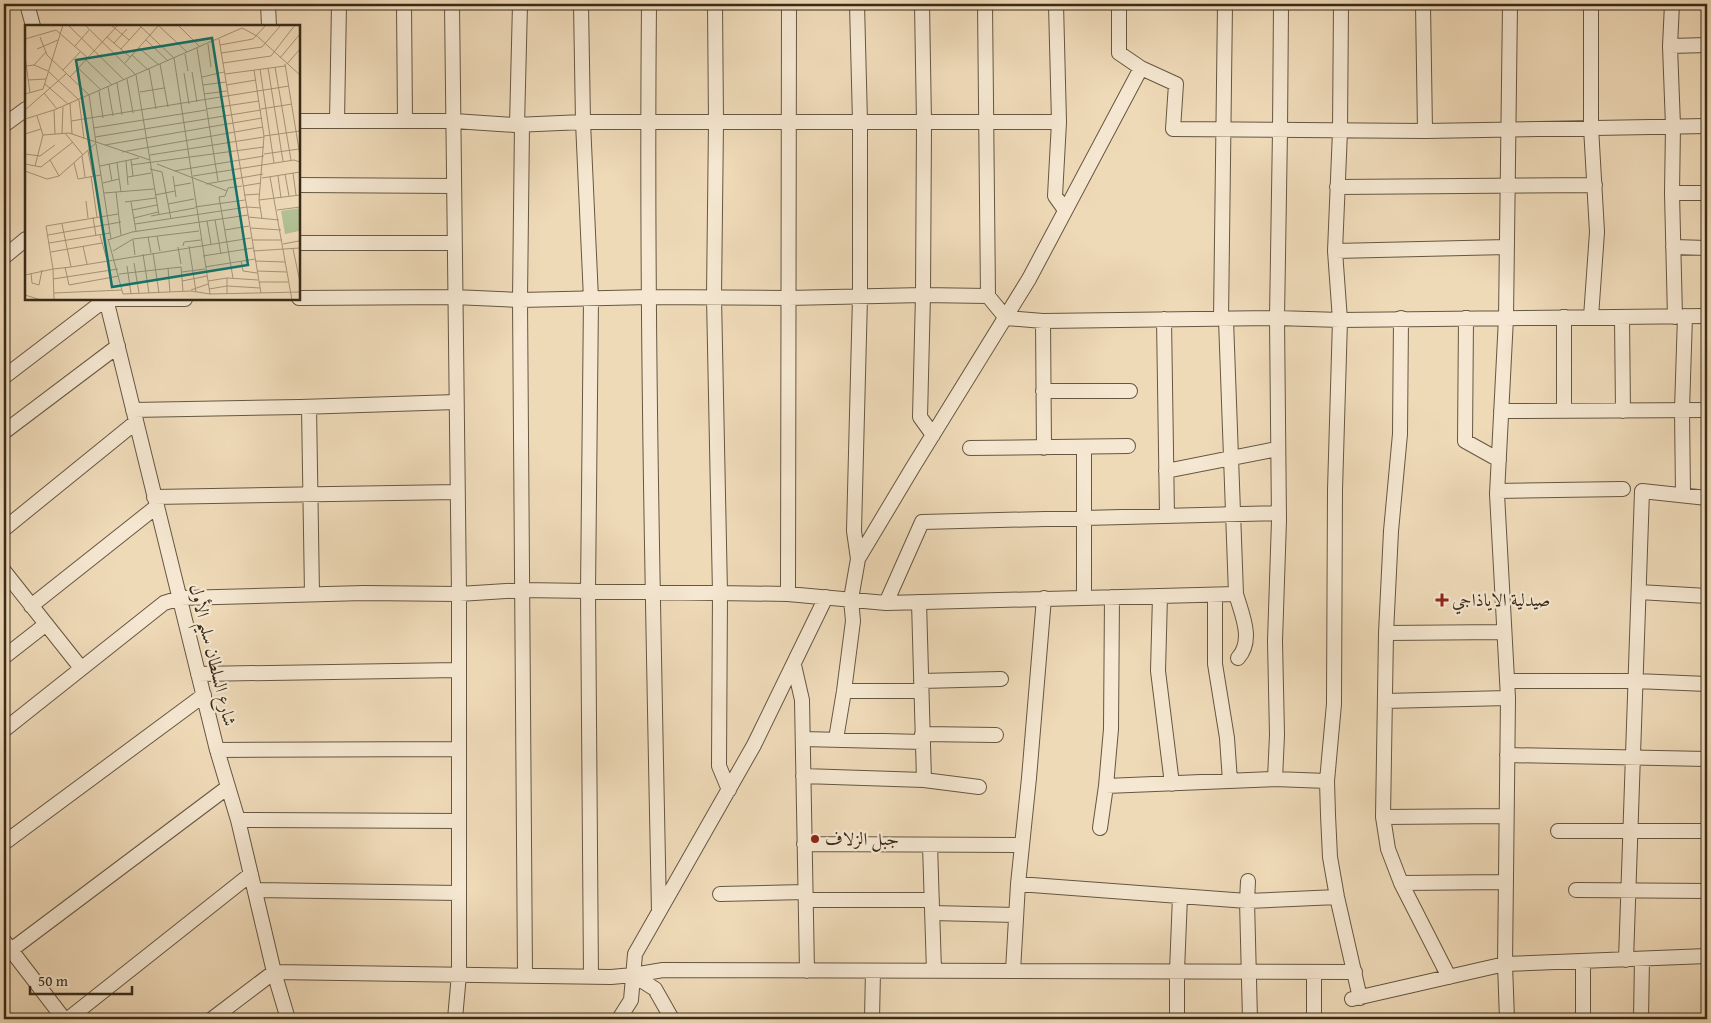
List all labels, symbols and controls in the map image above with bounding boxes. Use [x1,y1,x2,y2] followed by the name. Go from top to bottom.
[25,25,300,300] inset map
[178,581,244,730] street label: شارع السلطان سليم الأول
[1452,586,1550,615] place label: صيدلية الاياذاجي
[1436,594,1448,606] marker: صيدلية الاياذاجي
[825,825,899,852] place label: جبل الزلاف
[809,833,821,845] marker: جبل الزلاف
[30,963,132,995] scale bar
[38,970,69,991] text: 50 m

